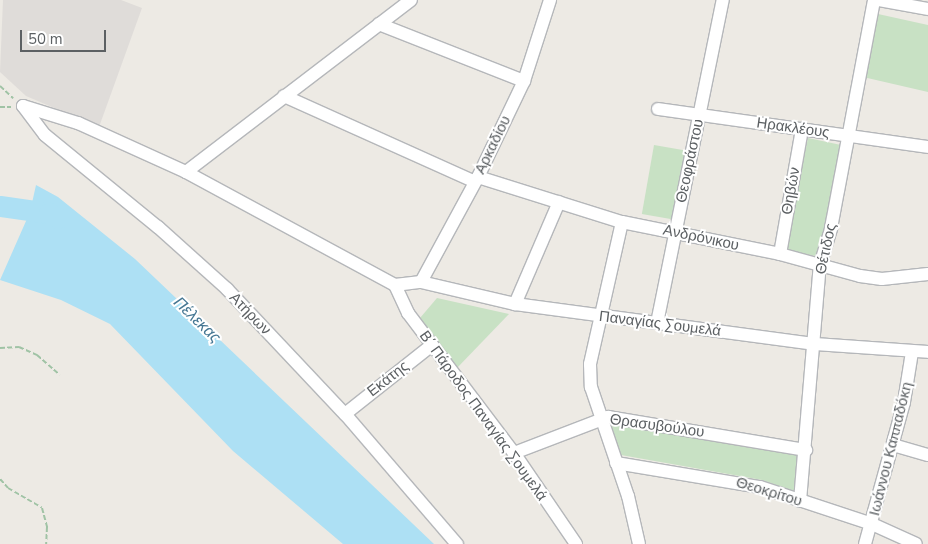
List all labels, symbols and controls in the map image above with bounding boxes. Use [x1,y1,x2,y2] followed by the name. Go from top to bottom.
[22,20,109,52] scale bar
[28,29,63,49] text: 50 m
[471,113,515,177] street label: Αρκαδίου
[755,114,831,142] street label: Ηρακλέους
[672,117,708,205] street label: Θεοφράστου
[778,166,804,216] street label: Θηβών
[661,221,741,255] street label: Ανδρόνικου
[812,222,840,276] street label: Θέτιδος
[225,289,275,339] street label: Ατήρων
[169,293,225,347] water label: Πέλεκας
[598,308,722,340] street label: Παναγίας Σουμελά
[415,327,551,505] street label: Β΄ Πάροδος Παναγίας Σουμελά
[364,357,412,401] street label: Εκάτης
[866,380,916,518] street label: Ιωάννου Καππαδόκη
[609,410,705,442] street label: Θρασυβούλου
[734,473,804,511] street label: Θεοκρίτου

